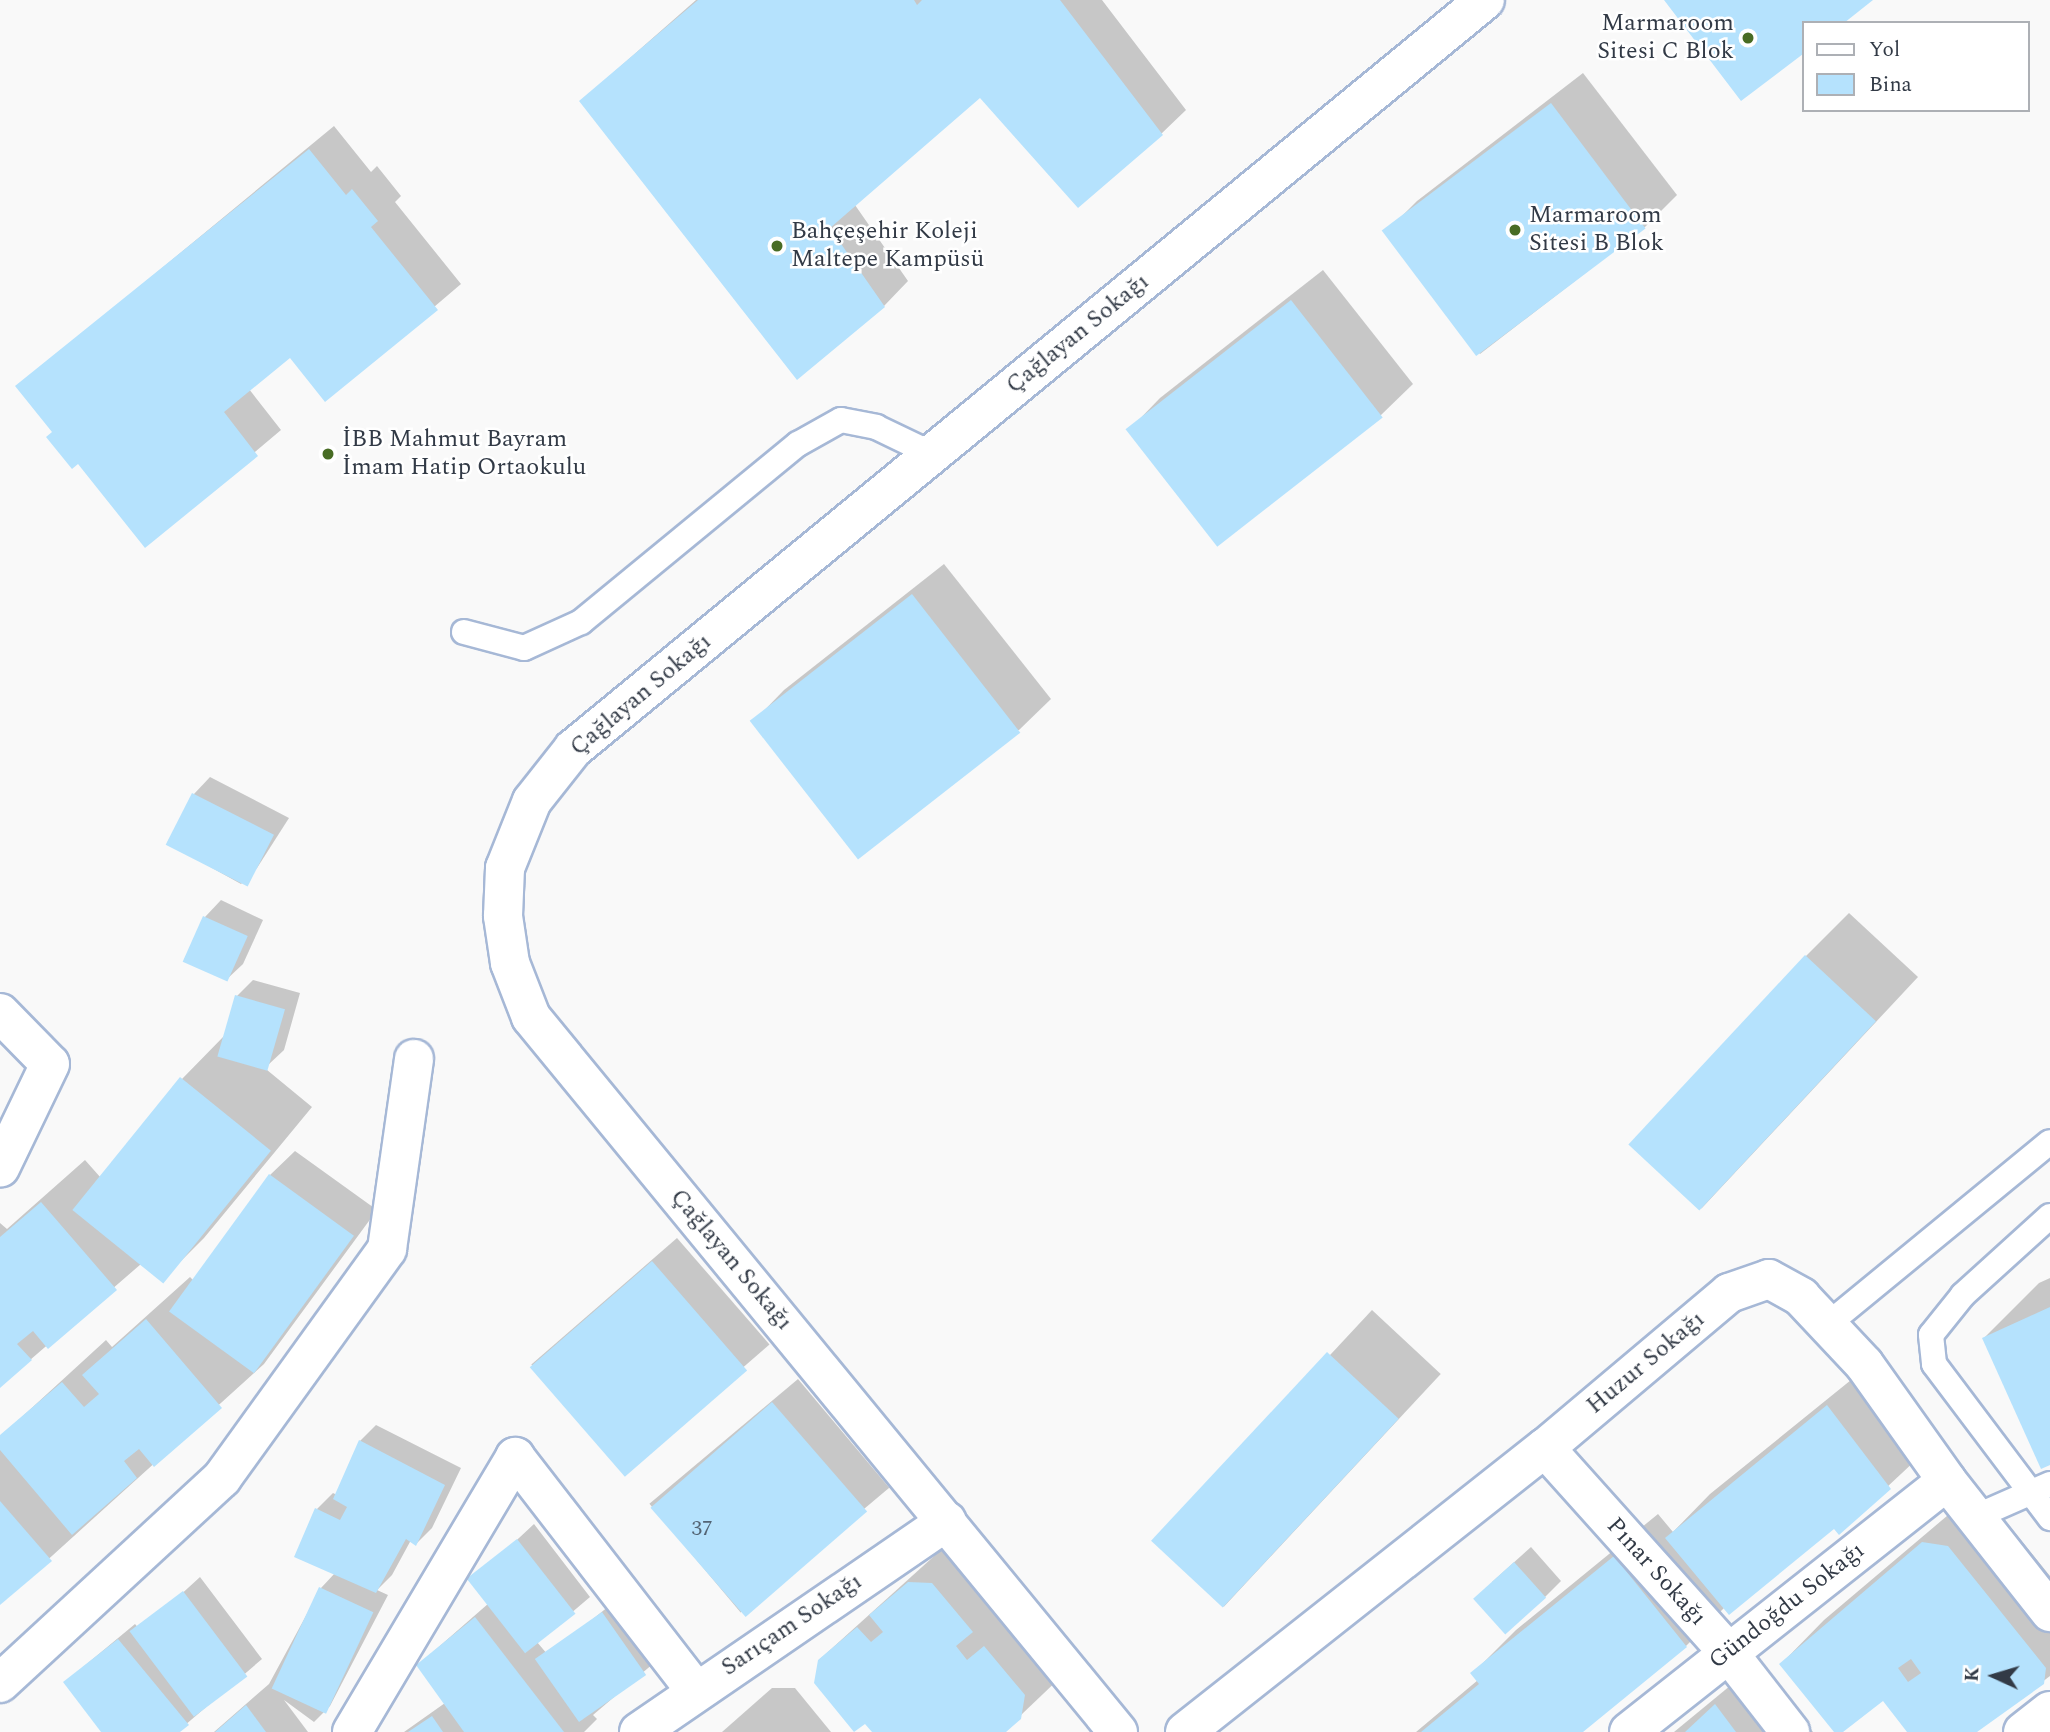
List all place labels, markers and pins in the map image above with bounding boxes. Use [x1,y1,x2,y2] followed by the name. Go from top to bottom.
[1597,10,1734,66] place label: Marmaroom Sitesi C Blok
[1740,30,1756,46] marker: Marmaroom Sitesi C Blok
[1529,202,1664,258] place label: Marmaroom Sitesi B Blok
[791,218,984,274] place label: Bahçeşehir Koleji Maltepe Kampüsü
[1507,222,1523,238] marker: Marmaroom Sitesi B Blok
[769,238,785,254] marker: Bahçeşehir Koleji Maltepe Kampüsü
[342,426,586,482] place label: İBB Mahmut Bayram İmam Hatip Ortaokulu
[320,446,336,462] marker: İBB Mahmut Bayram İmam Hatip Ortaokulu

